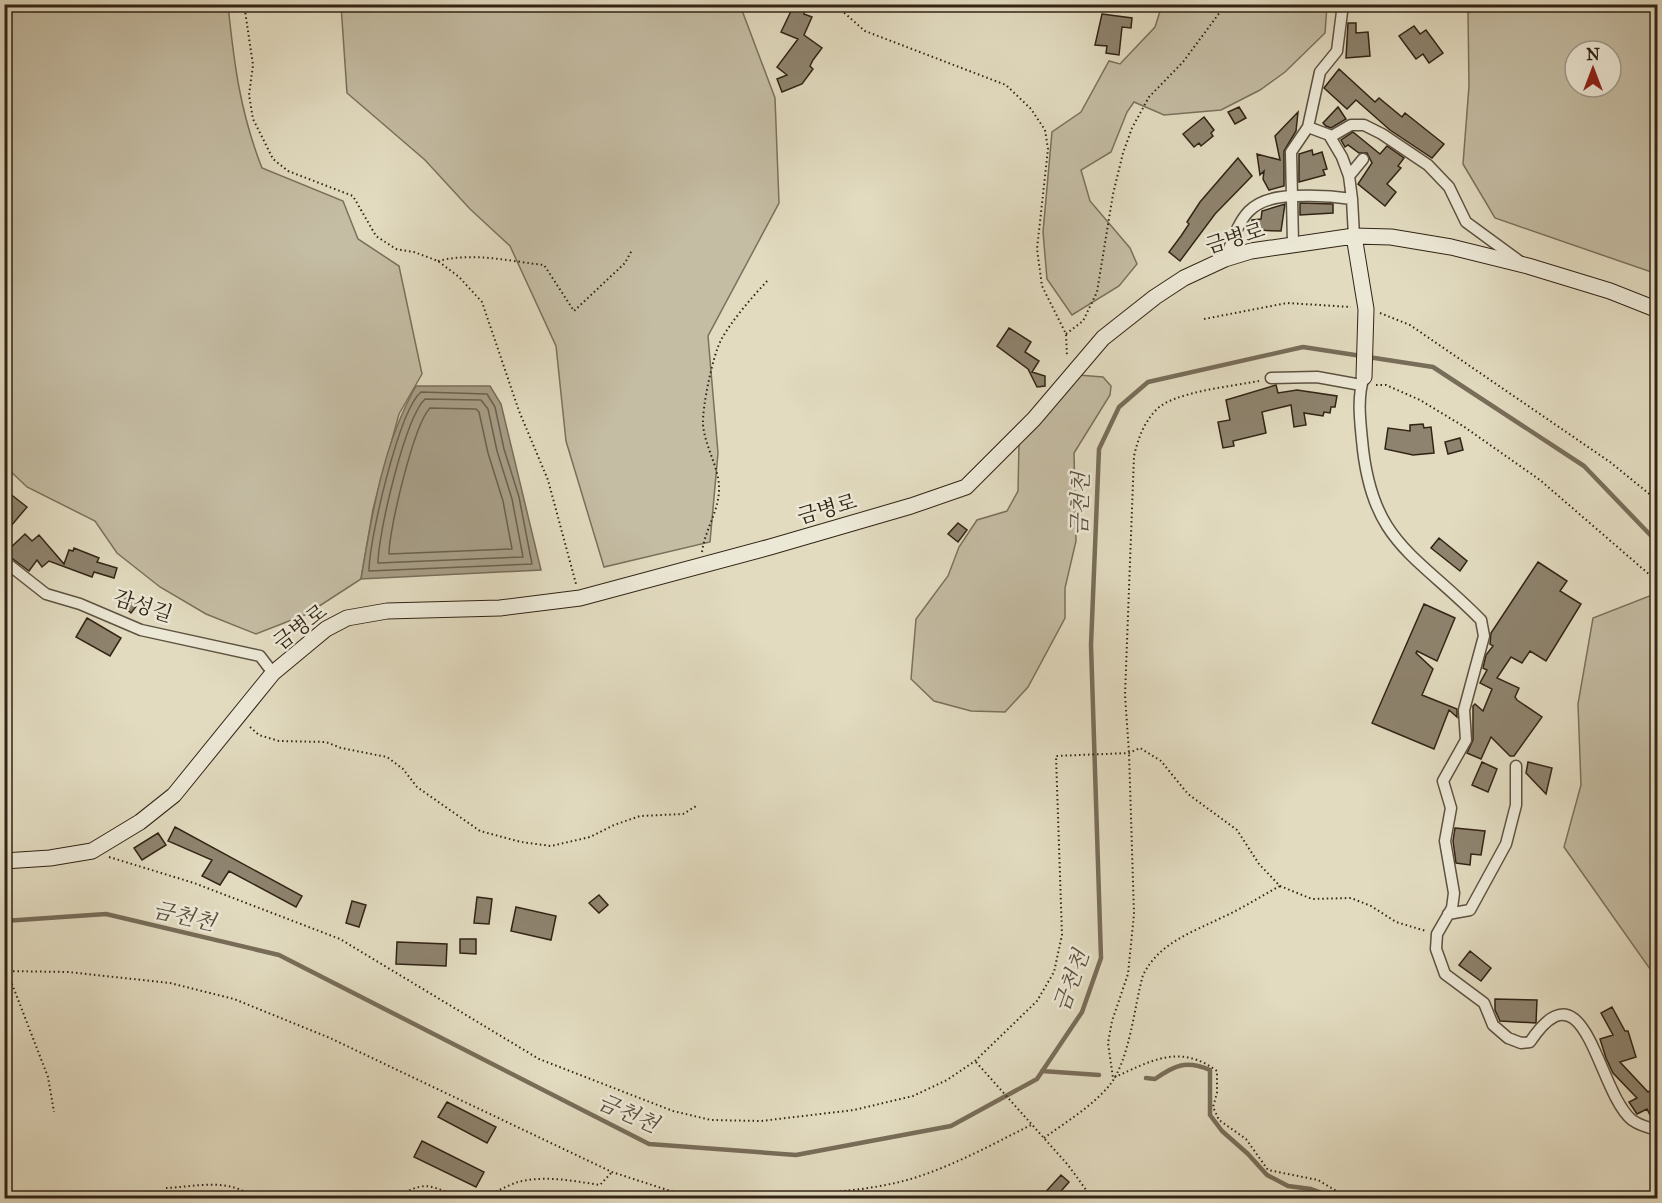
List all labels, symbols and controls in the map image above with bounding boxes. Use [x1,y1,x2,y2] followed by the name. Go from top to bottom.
[1563,39,1623,99] north arrow
[1586,45,1600,64] text: N
[1202,217,1268,259] street label: 금병로
[1065,470,1095,536] water label: 금천천
[794,488,860,530] street label: 금병로
[110,584,176,628] street label: 감성길
[268,598,332,656] street label: 금병로
[150,896,220,937] water label: 금천천
[1047,945,1095,1016] water label: 금천천
[593,1088,664,1139] water label: 금천천

